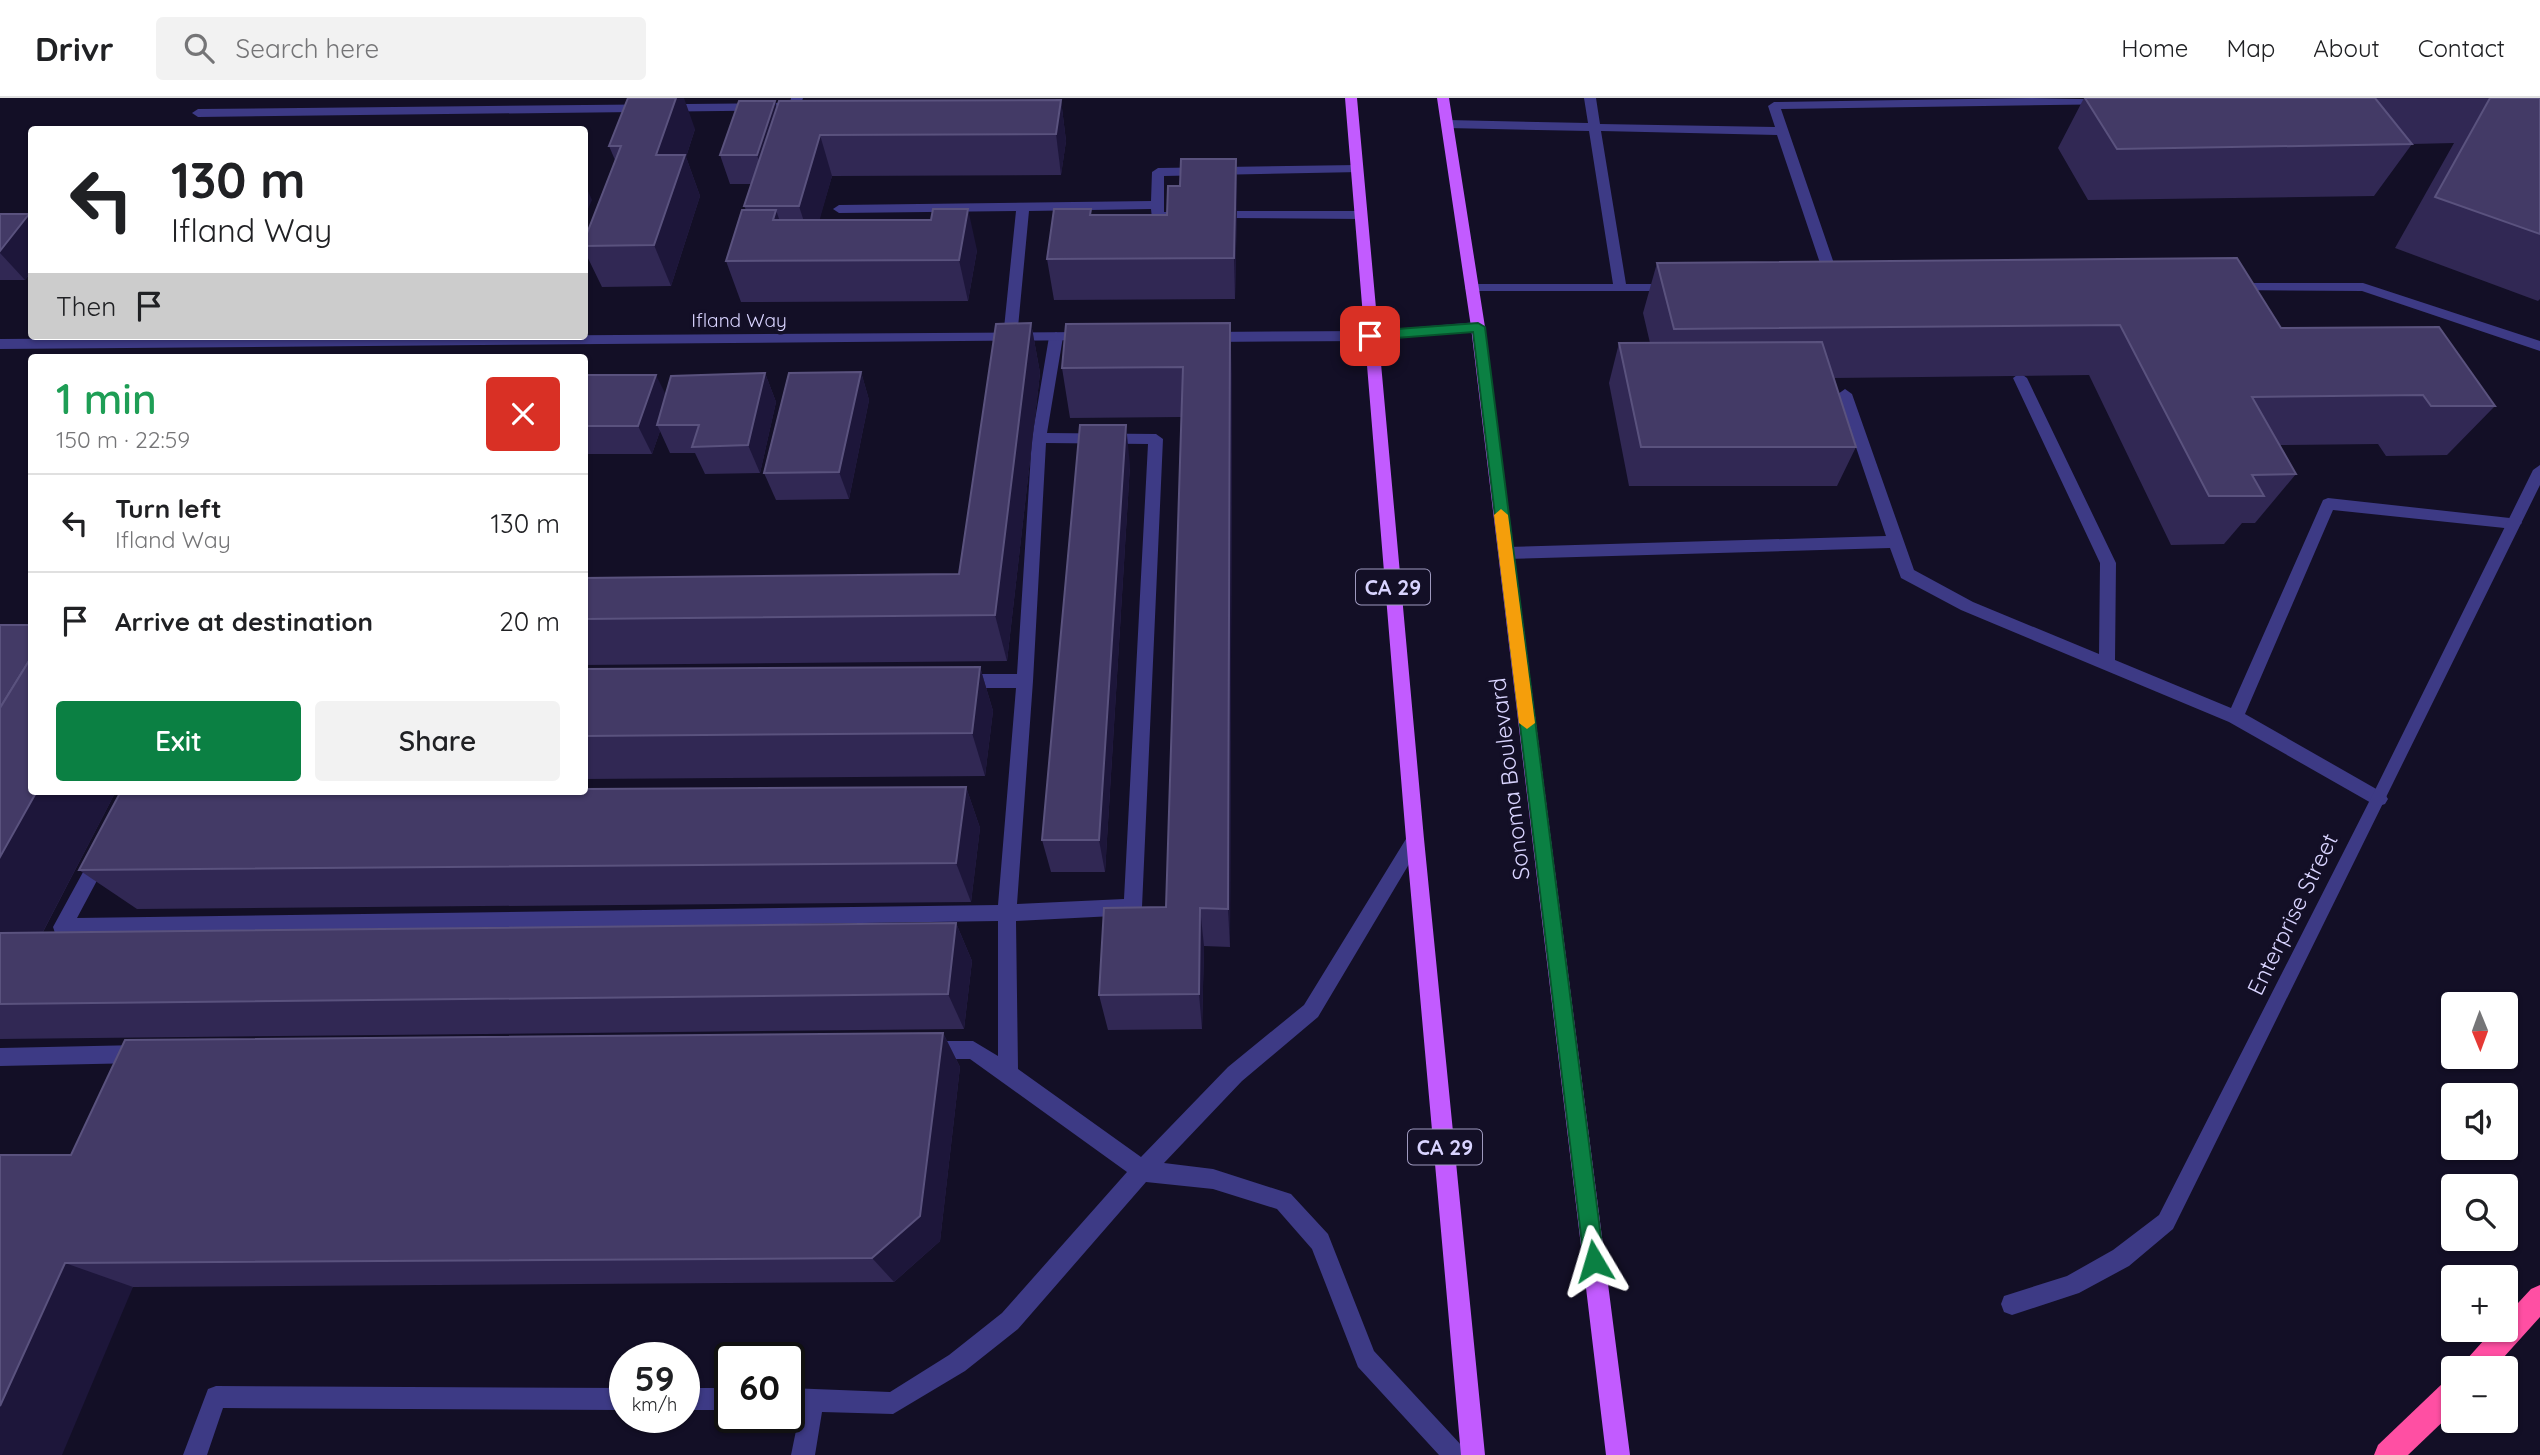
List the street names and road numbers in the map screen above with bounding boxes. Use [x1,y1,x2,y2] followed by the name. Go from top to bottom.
[691,308,787,332] street label: Ifland Way
[1356,570,1430,604] road number: CA 29
[1482,676,1536,882] street label: Sonoma Boulevard
[2240,828,2344,1000] street label: Enterprise Street
[1408,1130,1482,1164] road number: CA 29

